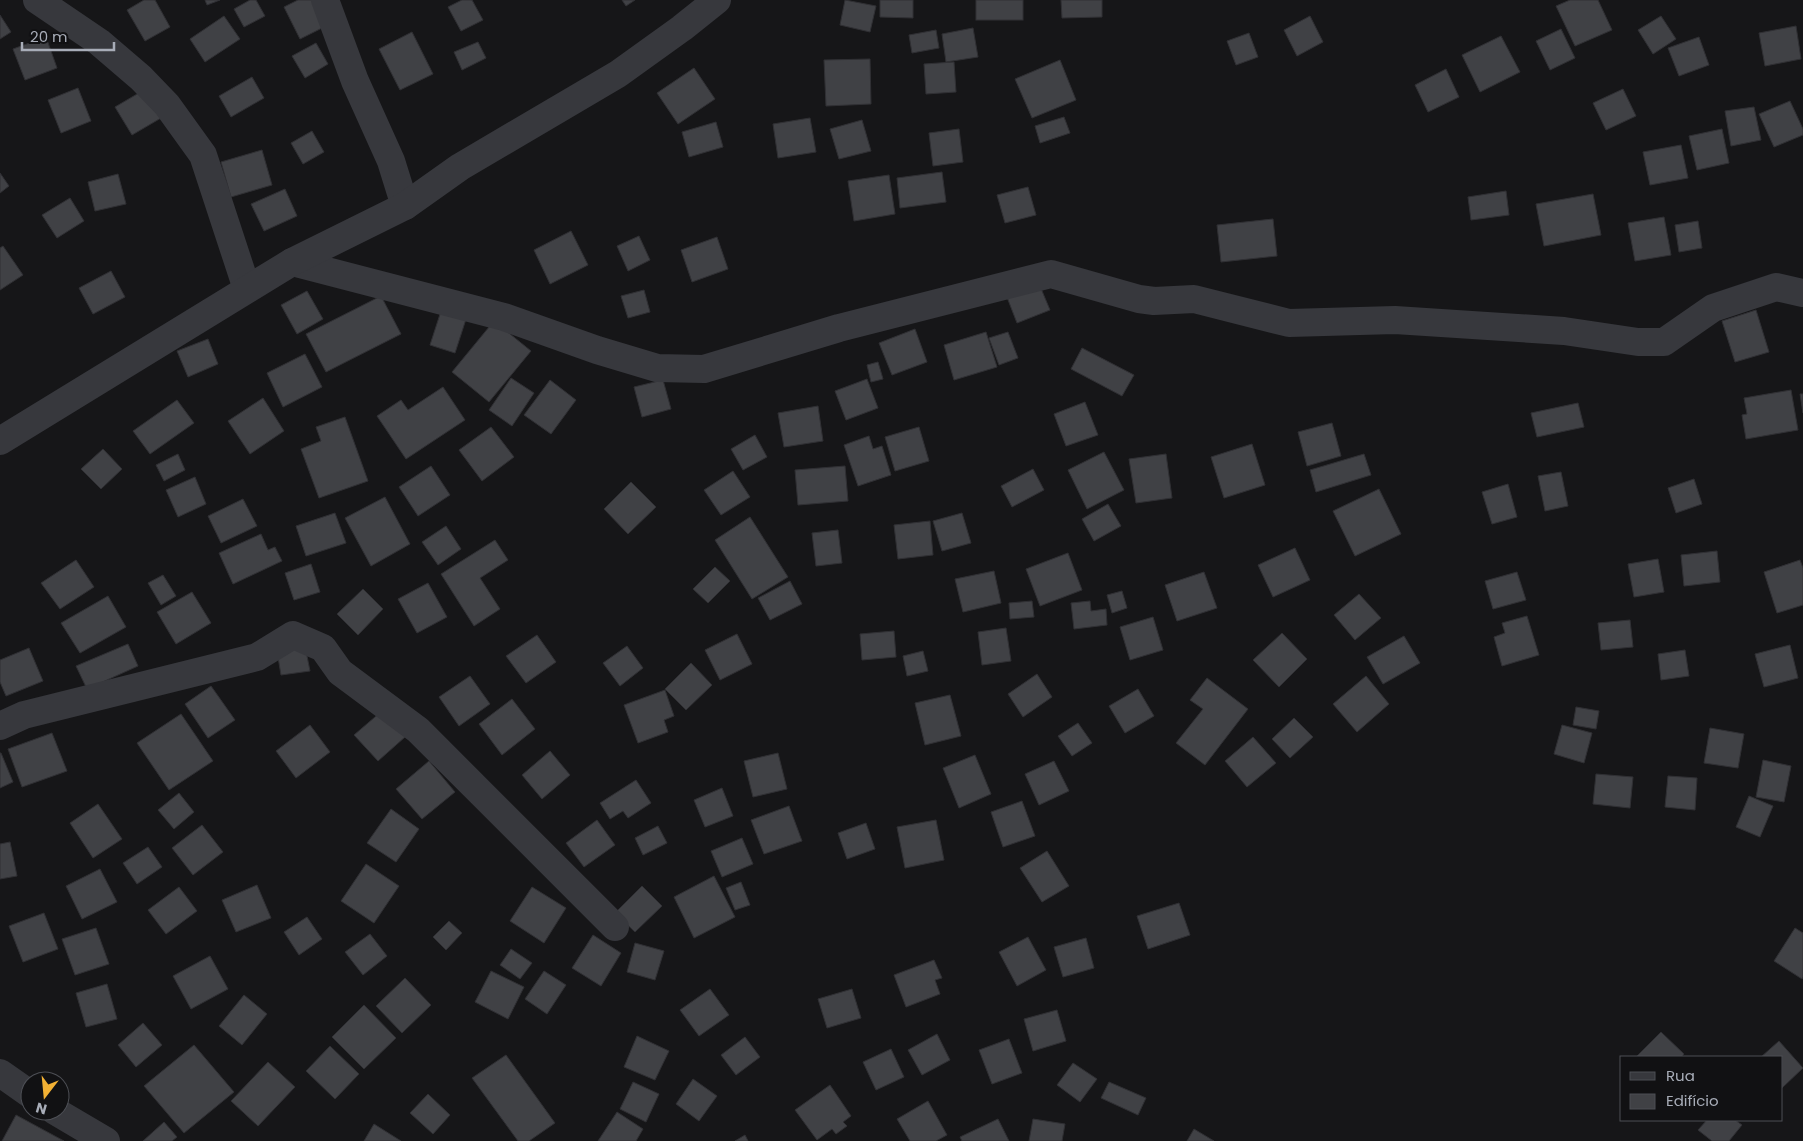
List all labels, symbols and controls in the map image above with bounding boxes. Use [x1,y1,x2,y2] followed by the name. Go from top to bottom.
[22,20,115,52] scale bar
[30,26,68,47] text: 20 m
[1620,1056,1783,1121] legend
[1666,1065,1695,1086] text: Rua
[20,1071,70,1121] north arrow
[1666,1090,1719,1111] text: Edifício
[34,1097,49,1120] text: N

